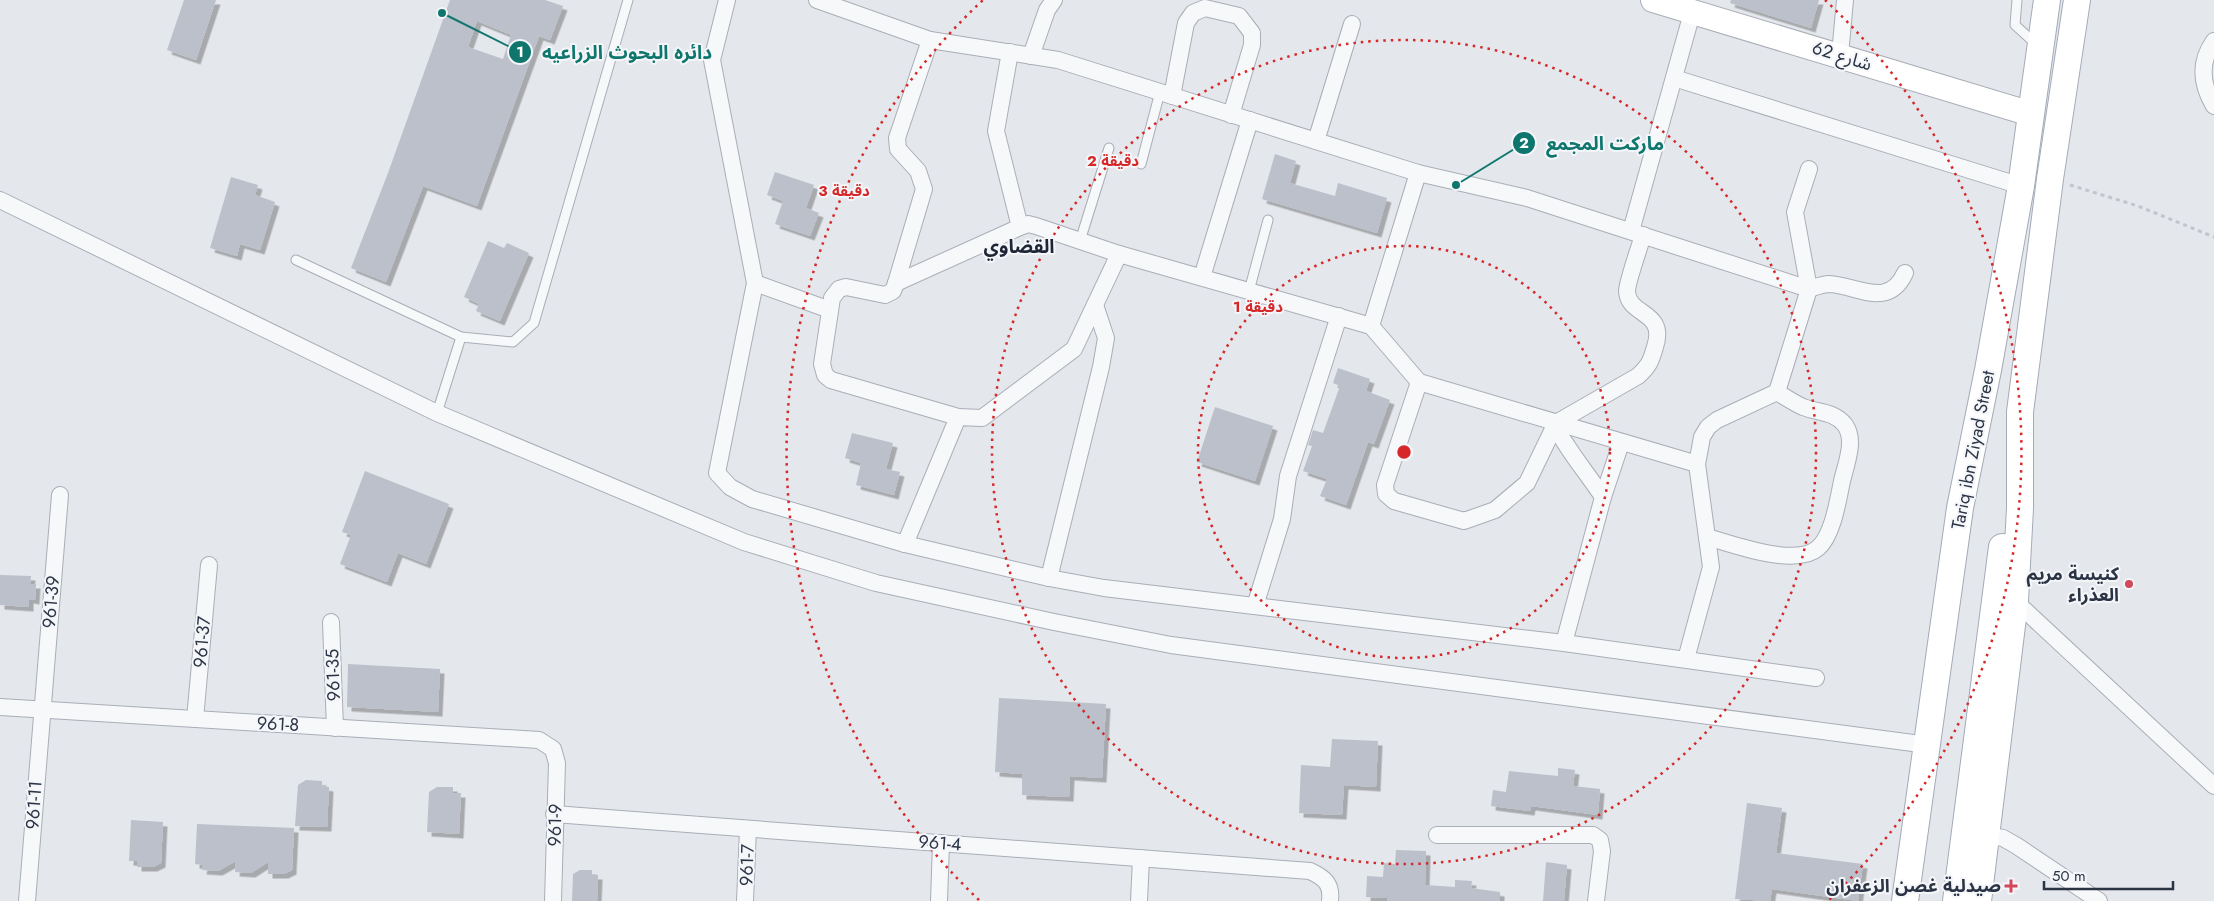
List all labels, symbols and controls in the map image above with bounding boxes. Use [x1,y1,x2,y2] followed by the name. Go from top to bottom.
[507,35,722,69] callout: دائره البحوث الزراعيه
[1809,35,1875,78] street label: شارع 62
[542,39,712,66] text: دائره البحوث الزراعيه
[516,41,524,63] text: 1
[1511,126,1674,160] callout: ماركت المجمع
[1546,130,1664,158] text: ماركت المجمع
[1519,132,1529,154] text: 2
[1087,150,1139,172] text: 2 دقيقة
[818,180,870,202] text: 3 دقيقة
[983,233,1055,261] district label: القضاوي
[1233,296,1283,318] text: 1 دقيقة
[1945,368,2001,532] street label: Tariq ibn Ziyad Street
[1395,443,1413,461] centre of rings
[2026,561,2120,608] place label: كنيسة مريم العذراء
[36,575,66,629] street label: 961-39
[2123,578,2135,590] marker: كنيسة مريم العذراء
[187,615,217,669] street label: 961-37
[319,648,347,702] street label: 961-35
[256,710,300,738] street label: 961-8
[19,780,49,830] street label: 961-11
[542,803,568,847] street label: 961-9
[918,829,962,857] street label: 961-4
[733,843,761,886] street label: 961-7
[2044,858,2173,890] scale bar
[2052,865,2086,887] text: 50 m
[1826,873,2001,899] place label: صيدلية غصن الزعفران
[2005,880,2017,892] marker: صيدلية غصن الزعفران

